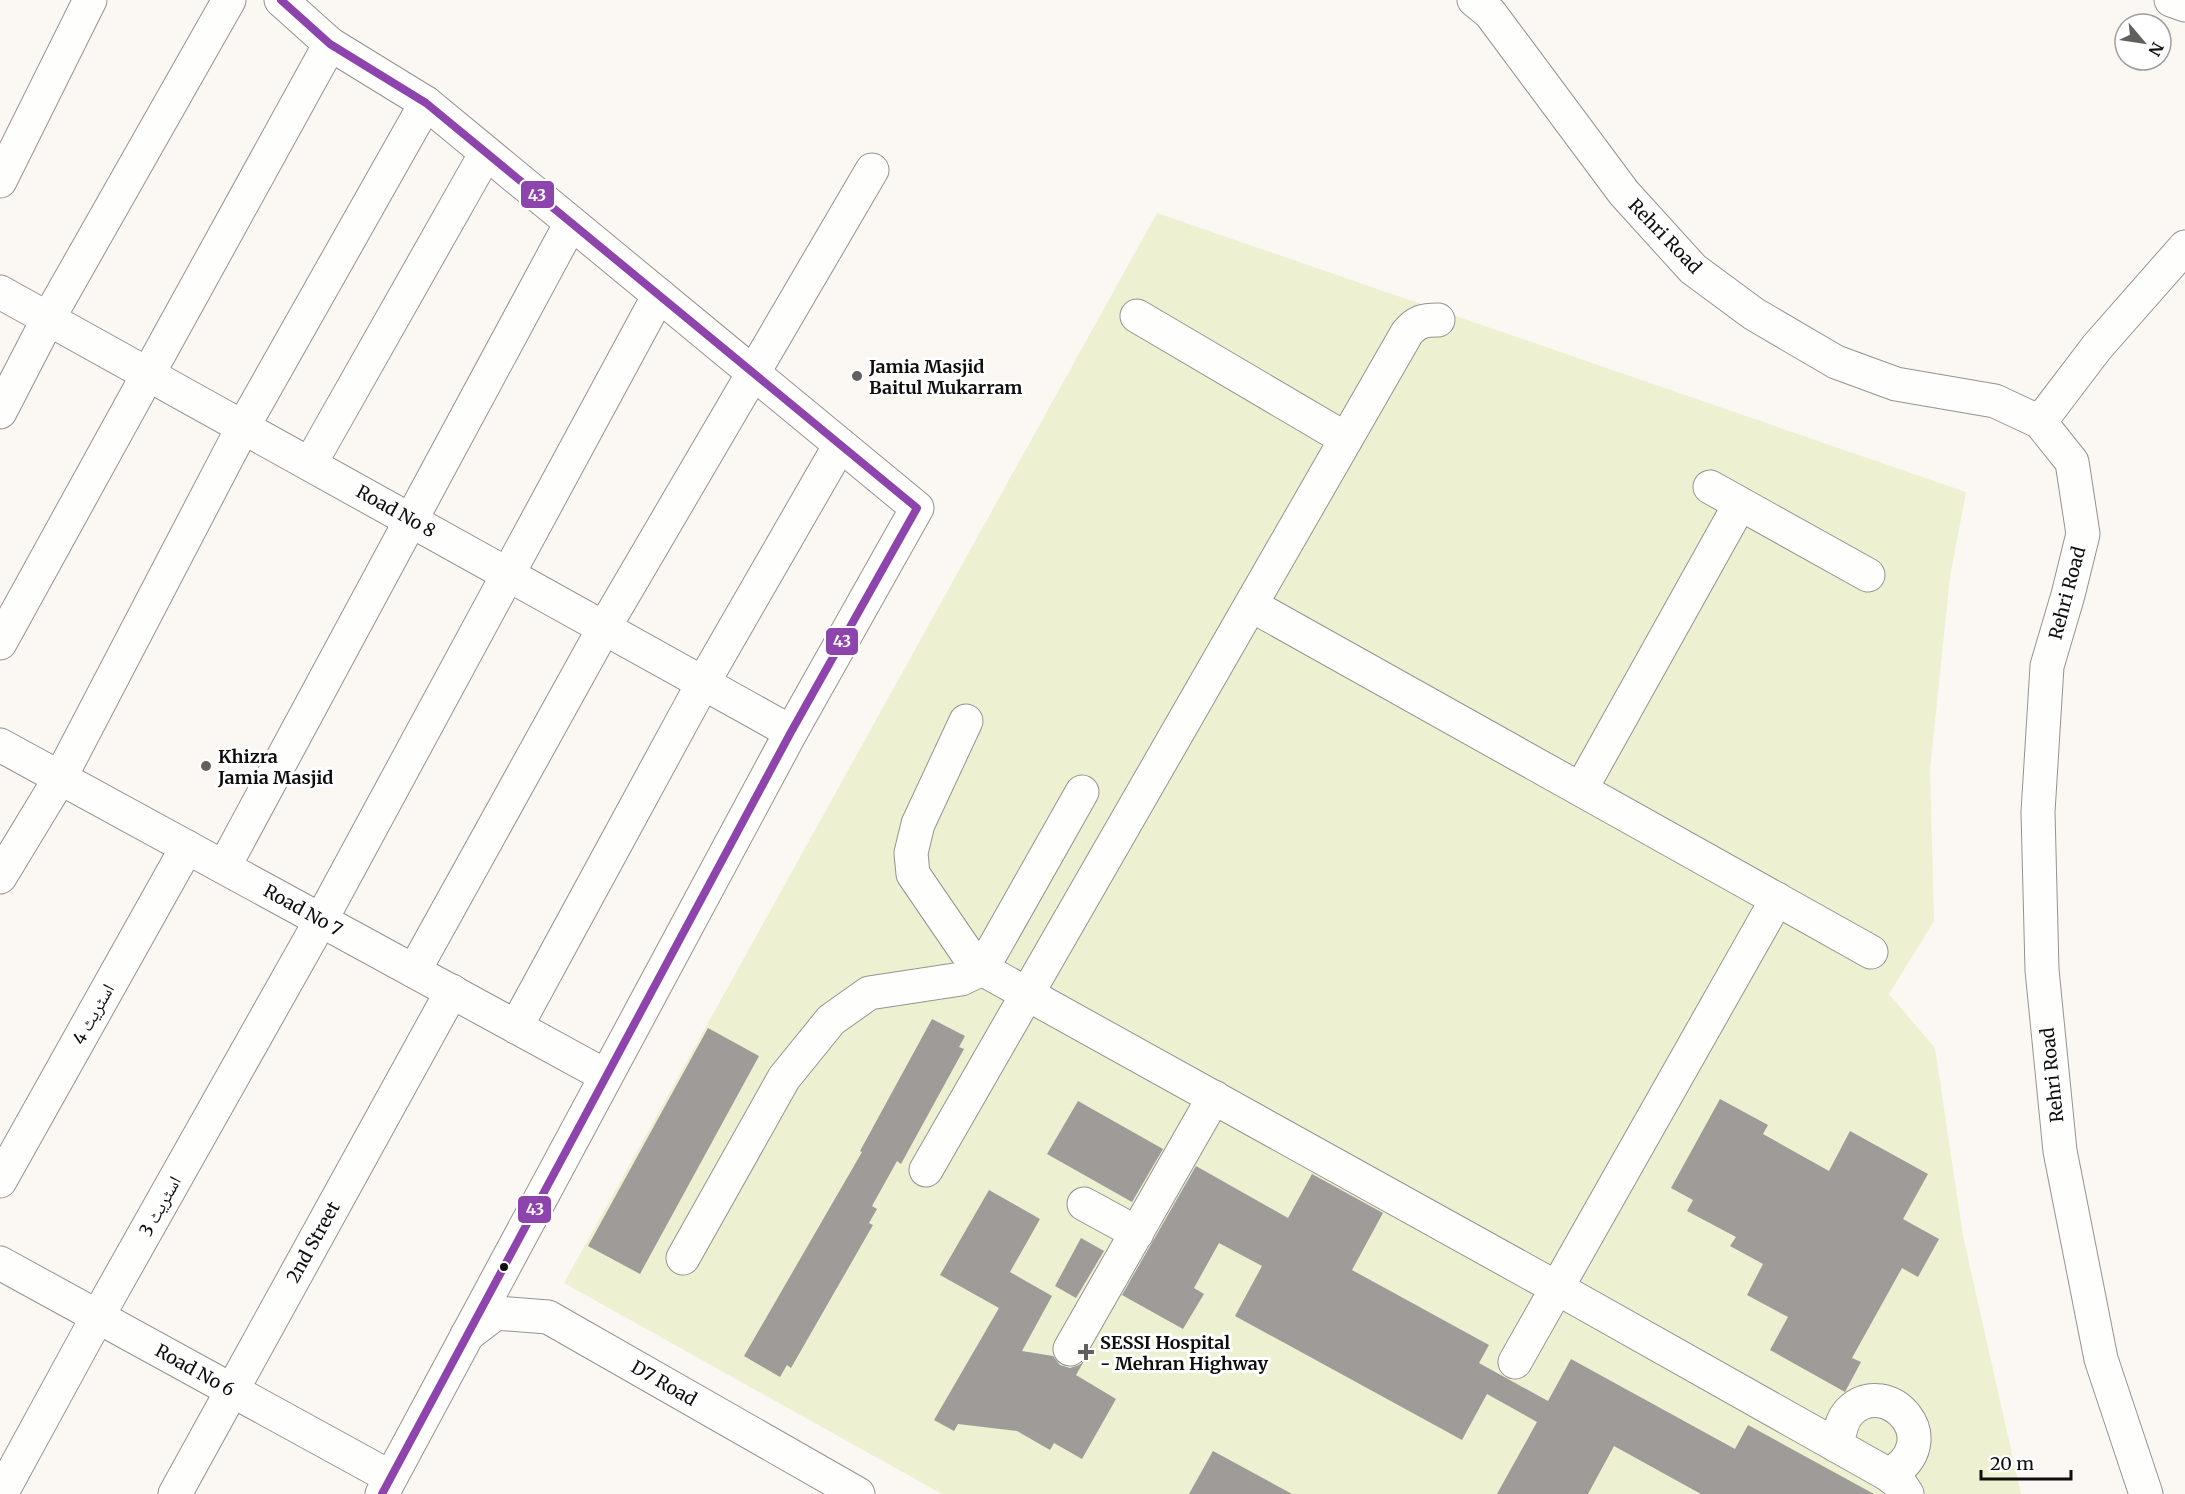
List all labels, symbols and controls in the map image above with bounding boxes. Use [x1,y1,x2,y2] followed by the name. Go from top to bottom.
[2113,12,2173,72] north arrow
[2144,39,2168,60] text: N
[520,180,555,209] line badge: 43
[528,185,546,205] text: 43
[1624,194,1707,278] street label: Rehri Road
[868,355,1022,399] place label: Jamia Masjid Baitul Mukarram
[850,369,864,383] marker: Jamia Masjid Baitul Mukarram
[352,480,440,542] street label: Road No 8
[2044,544,2090,642] street label: Rehri Road
[825,627,859,656] line badge: 43
[833,631,851,651] text: 43
[217,745,333,789] place label: Khizra Jamia Masjid
[199,759,213,773] marker: Khizra Jamia Masjid
[259,879,347,941] street label: Road No 7
[67,980,119,1048] street label: اسٹریٹ 4
[2036,1026,2068,1124] street label: Rehri Road
[134,1172,186,1240] street label: اسٹریٹ 3
[517,1195,552,1224] line badge: 43
[281,1197,345,1287] street label: 2nd Street
[526,1199,544,1219] text: 43
[498,1261,510,1273] unlabelled marker
[1100,1331,1269,1375] place label: SESSI Hospital - Mehran Highway
[151,1339,239,1401] street label: Road No 6
[1077,1343,1095,1361] marker: SESSI Hospital - Mehran Highway
[627,1355,701,1411] street label: D7 Road
[1981,1443,2071,1481] scale bar
[1990,1452,2034,1475] text: 20 m

